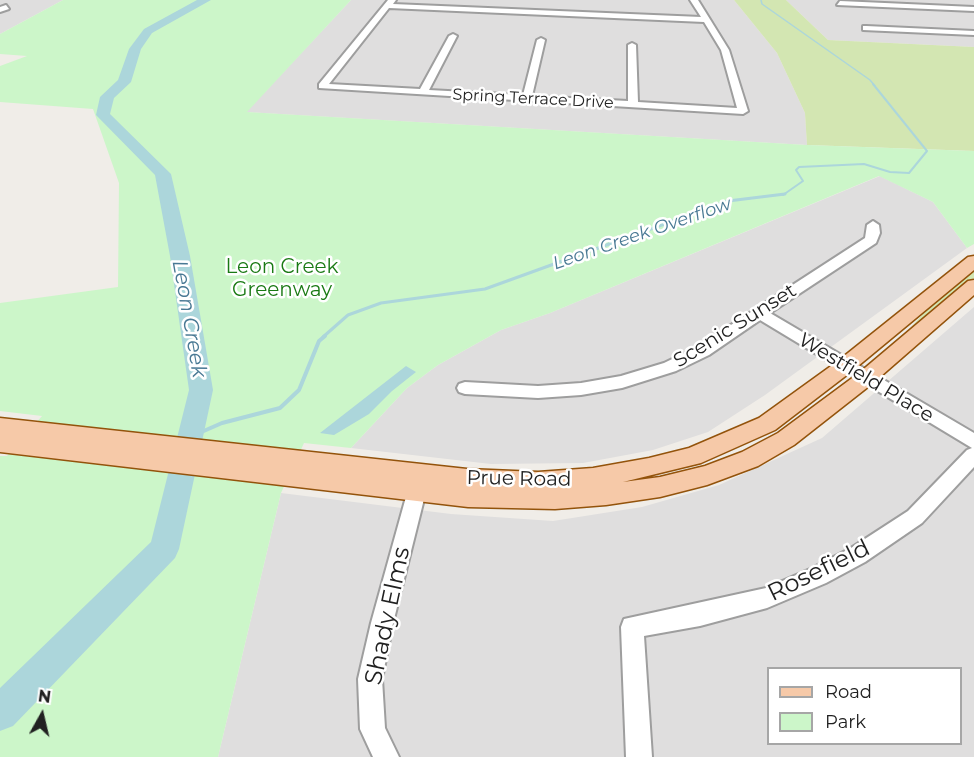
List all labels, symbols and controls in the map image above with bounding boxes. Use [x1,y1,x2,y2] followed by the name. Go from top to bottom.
[452,85,614,113] street label: Spring Terrace Drive
[550,193,734,275] water label: Leon Creek Overflow
[225,255,339,302] park label: Leon Creek Greenway
[166,258,212,380] water label: Leon Creek
[669,279,801,373] street label: Scenic Sunset
[794,328,938,428] street label: Westfield Place
[466,466,572,492] street label: Prue Road
[763,534,875,608] street label: Rosefield
[359,544,417,688] street label: Shady Elms
[767,667,962,745] legend
[825,681,872,703] text: Road
[12,685,72,745] north arrow
[37,686,52,707] text: N
[825,711,866,733] text: Park

